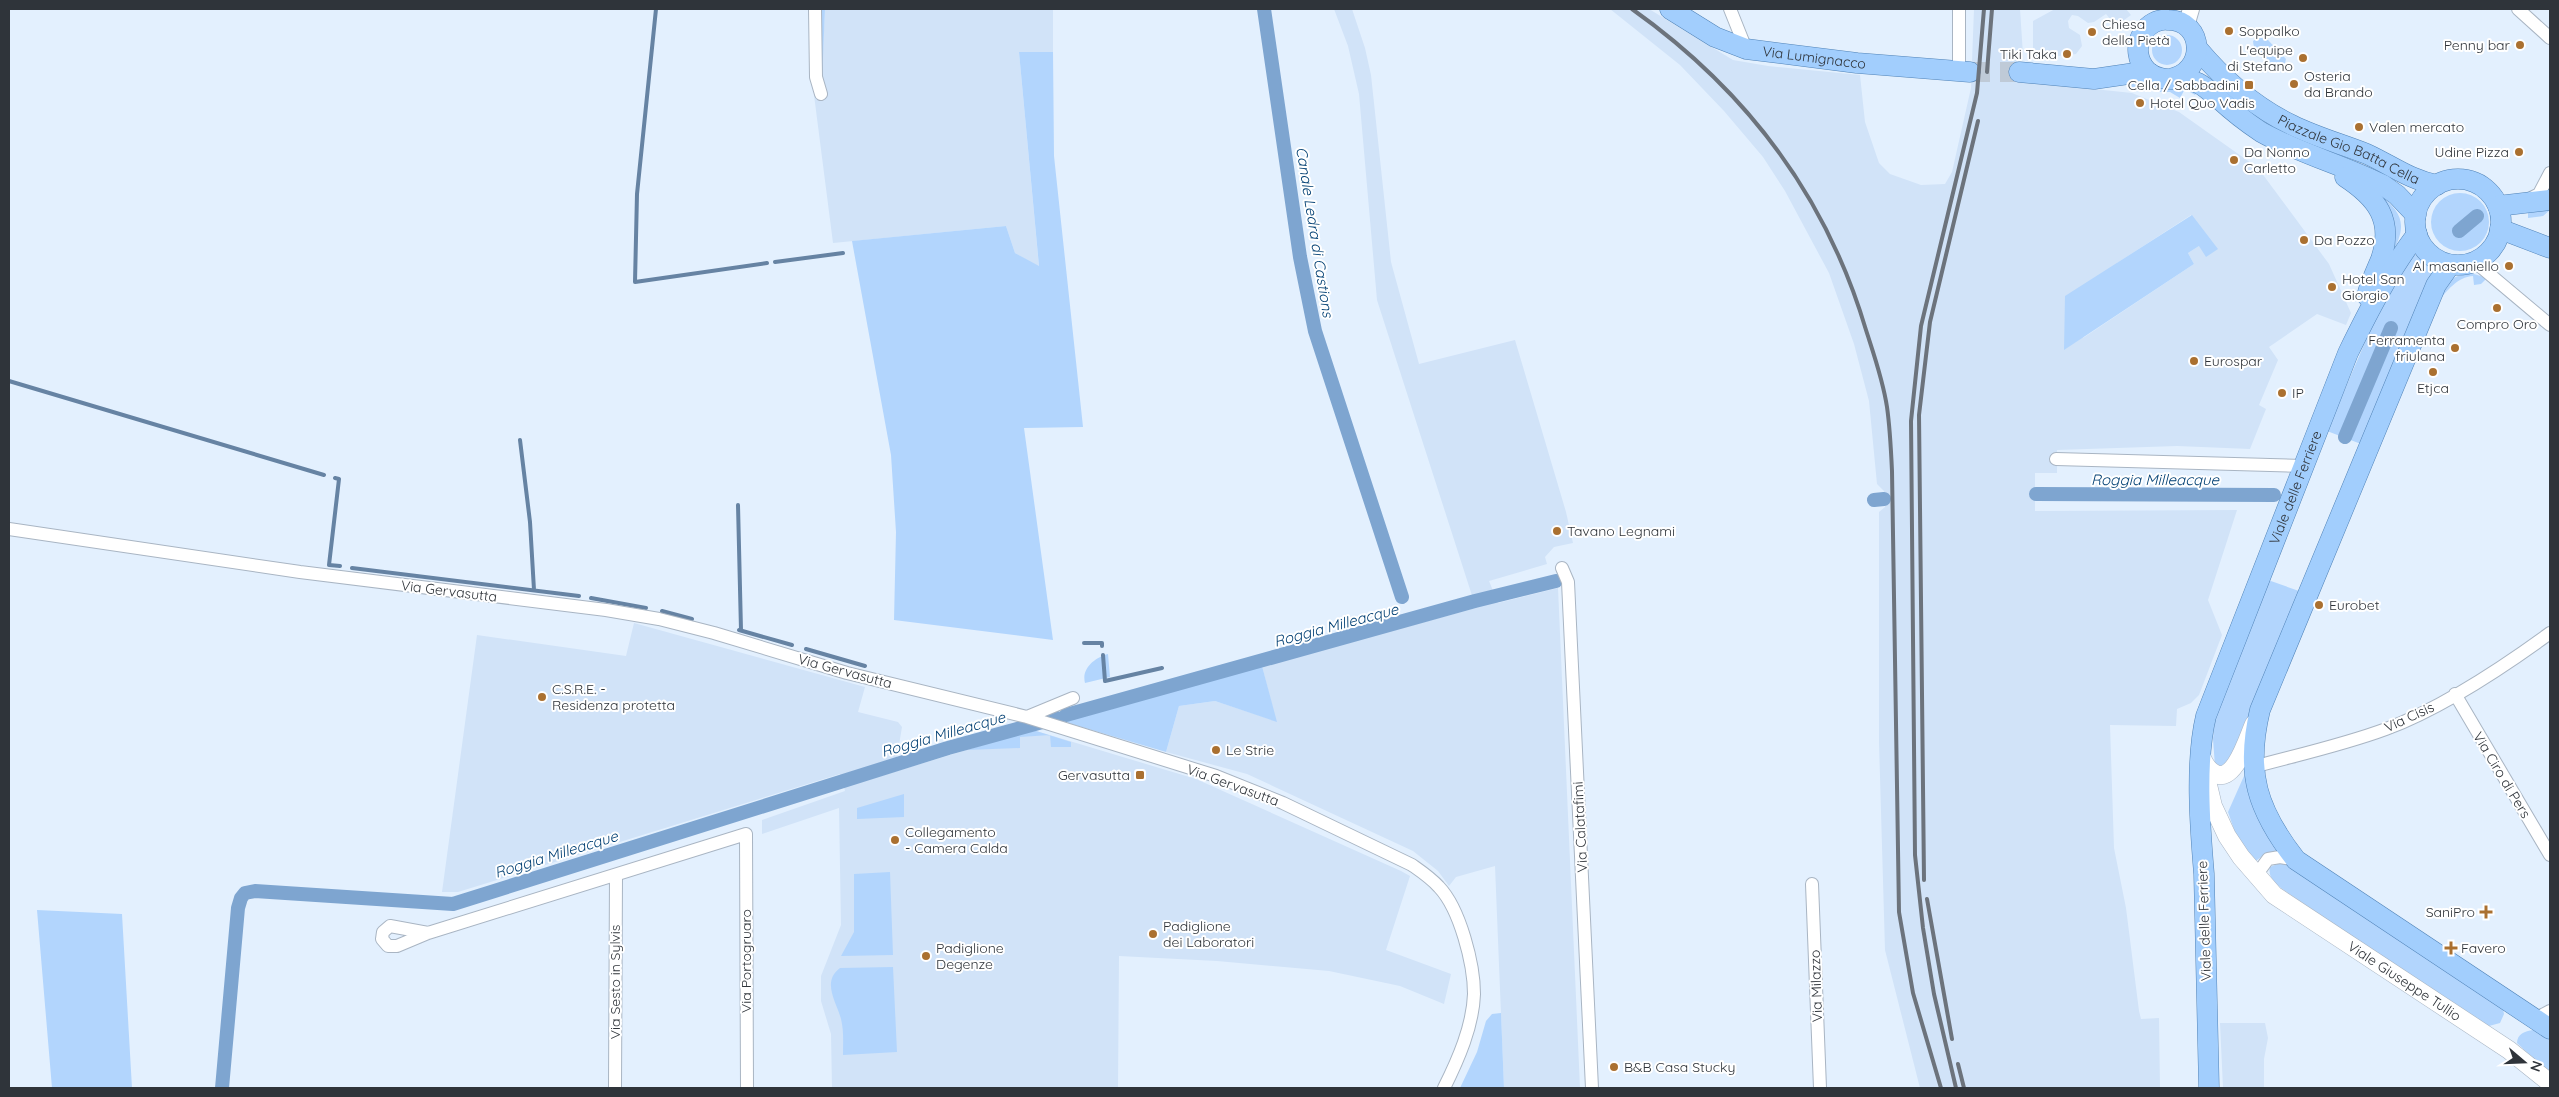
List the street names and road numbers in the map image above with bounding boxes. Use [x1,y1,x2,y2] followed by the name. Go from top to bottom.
[1761,42,1867,73] street label: Via Lumignacco
[2275,110,2422,188] street label: Piazzale Gio Batta Cella
[2265,428,2326,547] street label: Viale delle Ferriere
[400,576,498,606] street label: Via Gervasutta
[796,650,894,692] street label: Via Gervasutta
[2381,698,2437,736] street label: Via Cisis
[2469,729,2535,821] street label: Via Ciro di Pers
[1184,760,1282,810] street label: Via Gervasutta
[1569,781,1591,873] street label: Via Calatafimi
[2193,860,2215,981] street label: Viale delle Ferriere
[737,909,755,1013] street label: Via Portogruaro
[606,925,624,1039] street label: Via Sesto in Sylvis
[2344,937,2465,1025] street label: Viale Giuseppe Tullio
[1806,949,1826,1023] street label: Via Milazzo

